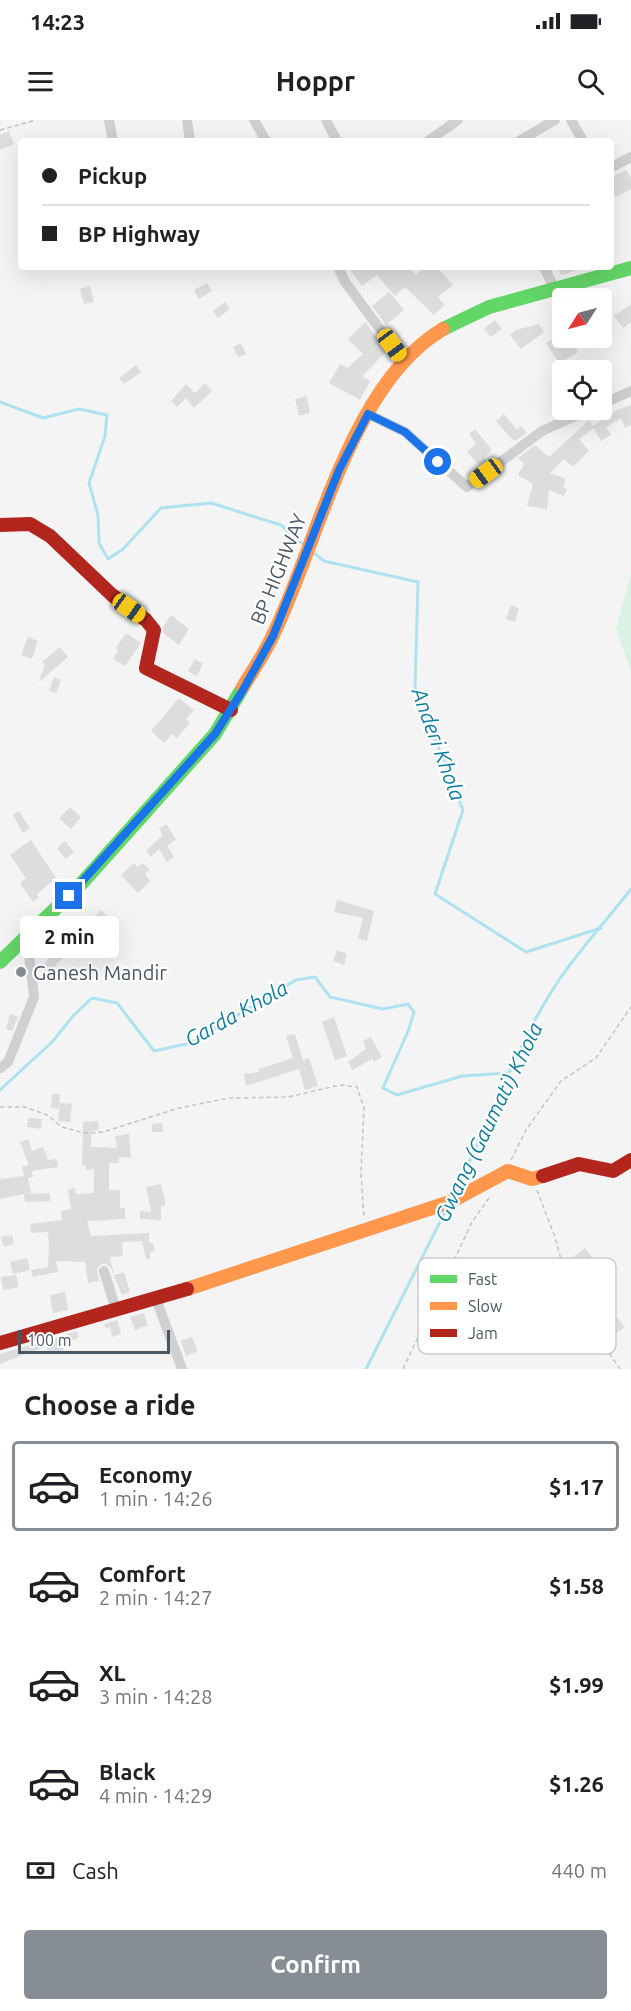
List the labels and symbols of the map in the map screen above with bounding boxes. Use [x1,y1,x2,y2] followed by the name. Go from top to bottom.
[552,288,612,348] north arrow
[374,325,410,365] car
[424,448,451,475] route start
[466,455,506,491] car
[245,510,311,628] street label: BP HIGHWAY
[109,590,149,626] car
[407,683,471,804] water label: Anderi Khola
[55,882,82,909] route end
[20,917,118,959] callout: 2 min
[33,961,167,984] place label: Ganesh Mandir
[14,965,28,979] marker: Ganesh Mandir
[180,975,292,1051] water label: Garda Khola
[429,1018,547,1226] water label: Gwang (Gaumati) Khola
[418,1258,616,1354] legend
[468,1270,498,1288] text: Fast
[468,1297,503,1315] text: Slow
[468,1324,498,1342] text: Jam
[18,1327,170,1354] scale bar

